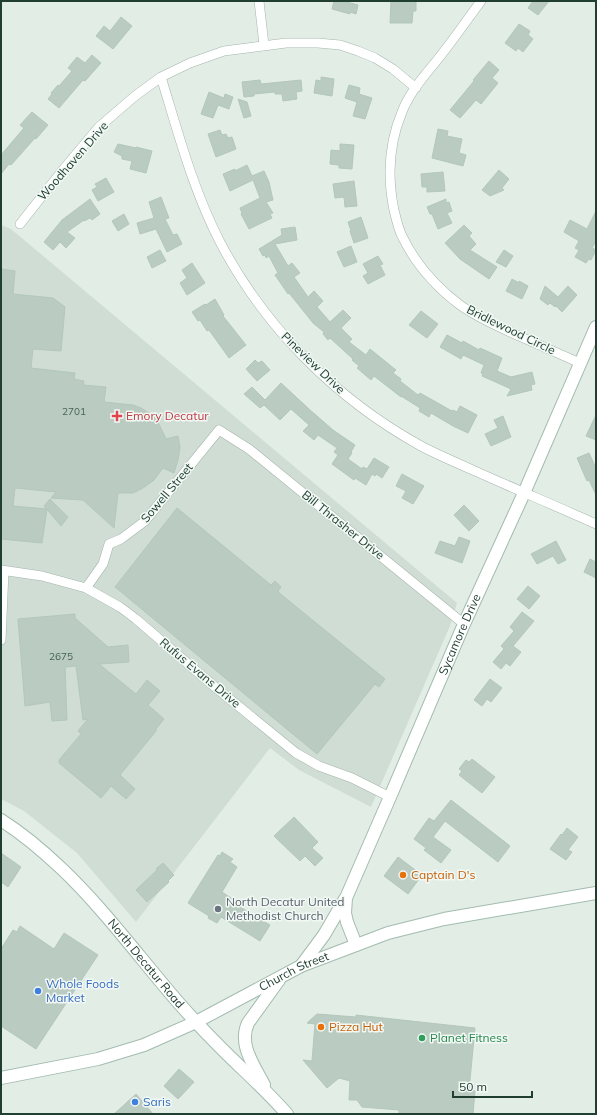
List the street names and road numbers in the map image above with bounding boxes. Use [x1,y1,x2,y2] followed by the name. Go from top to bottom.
[34,118,111,203] street label: Woodhaven Drive
[464,302,558,358] street label: Bridlewood Circle
[279,329,348,397] street label: Pineview Drive
[137,460,196,526] street label: Sowell Street
[299,487,388,562] street label: Bill Thrasher Drive
[435,591,484,677] street label: Sycamore Drive
[157,634,244,711] street label: Rufus Evans Drive
[105,916,188,1011] street label: North Decatur Road
[256,948,331,994] street label: Church Street

